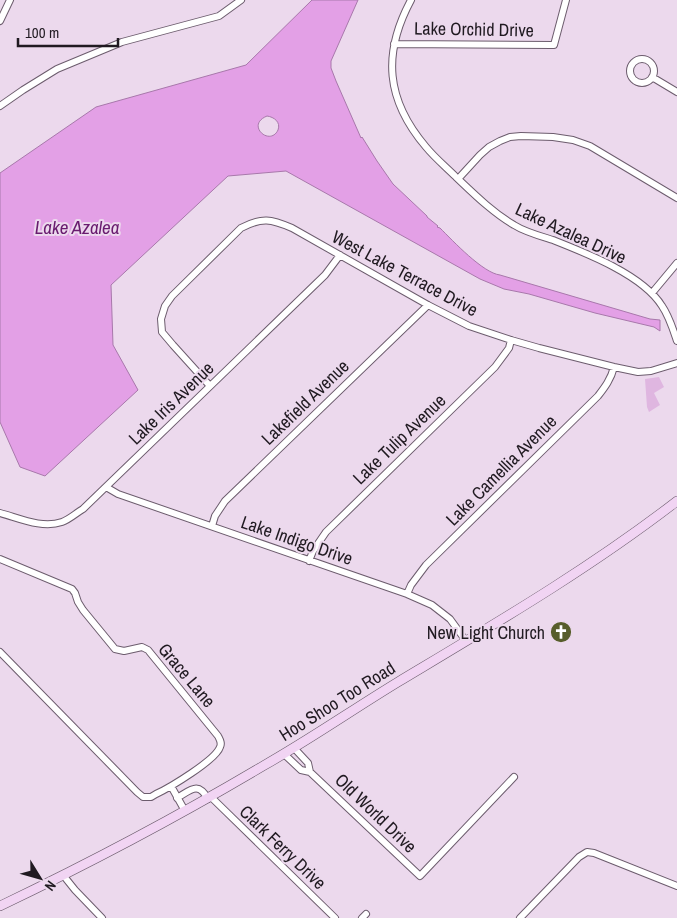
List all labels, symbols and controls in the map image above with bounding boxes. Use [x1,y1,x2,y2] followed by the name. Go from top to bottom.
[18,15,118,47] scale bar
[414,15,534,43] street label: Lake Orchid Drive
[25,22,59,43] text: 100 m
[511,196,631,270] street label: Lake Azalea Drive
[35,214,120,240] water label: Lake Azalea
[328,224,482,322] street label: West Lake Terrace Drive
[256,354,354,450] street label: Lakefield Avenue
[123,356,219,450] street label: Lake Iris Avenue
[347,388,451,490] street label: Lake Tulip Avenue
[440,409,562,531] street label: Lake Camellia Avenue
[238,509,356,571] street label: Lake Indigo Drive
[427,620,545,645] place label: New Light Church
[549,620,573,644] church icon: New Light Church
[153,637,221,713] street label: Grace Lane
[274,655,400,747] street label: Hoo Shoo Too Road
[330,768,422,858] street label: Old World Drive
[234,799,332,895] street label: Clark Ferry Drive
[15,853,65,903] north arrow
[41,877,60,895] text: N

